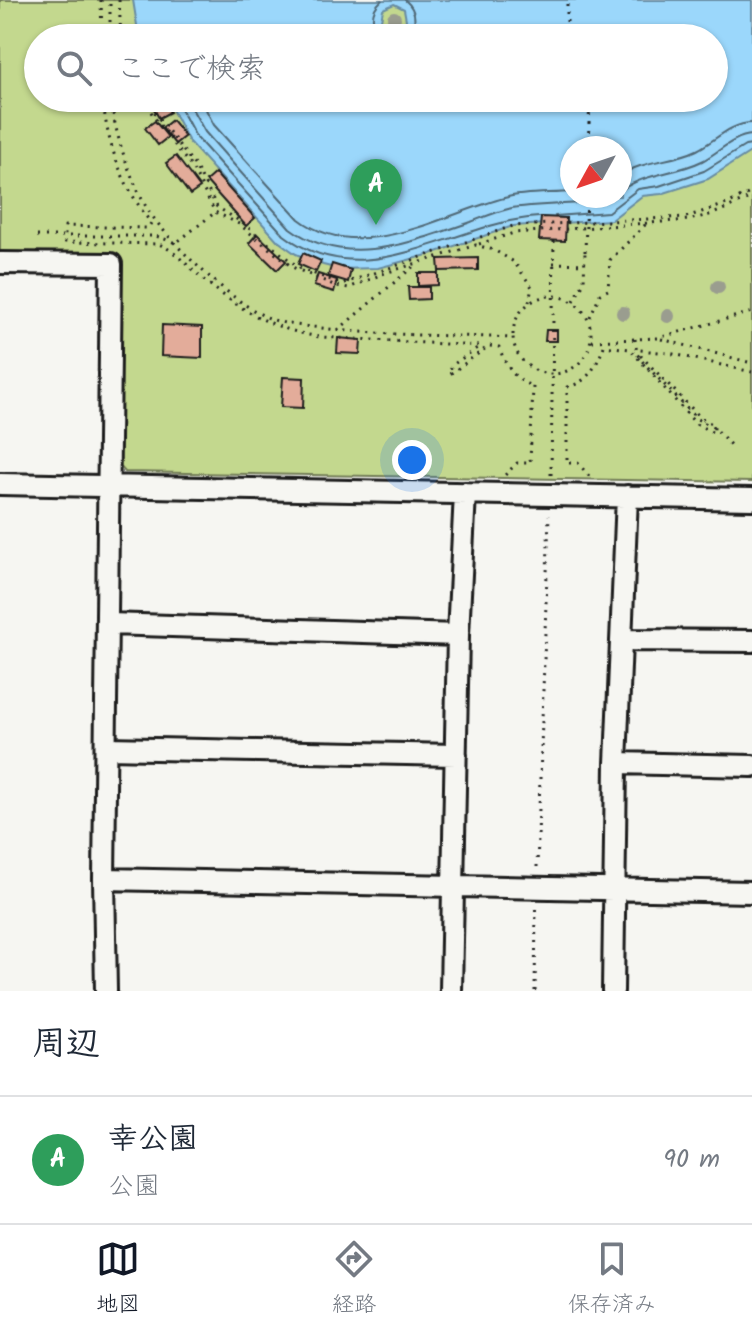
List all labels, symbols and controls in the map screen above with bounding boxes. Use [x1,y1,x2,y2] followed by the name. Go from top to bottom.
[24,24,728,112] search box
[52,46,96,90] icon: search
[116,46,266,94] text: ここで検索
[560,136,632,208] north arrow
[350,159,402,225] pin: A
[392,440,432,480] your location
[32,1018,100,1072] text: 周辺
[108,1116,198,1164] text: 幸公園
[50,1139,66,1181] text: A
[663,1139,720,1181] text: 90 m
[108,1166,160,1208] text: 公園
[96,1237,140,1323] tab: 地図
[332,1237,376,1323] tab: 経路
[568,1237,656,1323] tab: 保存済み

